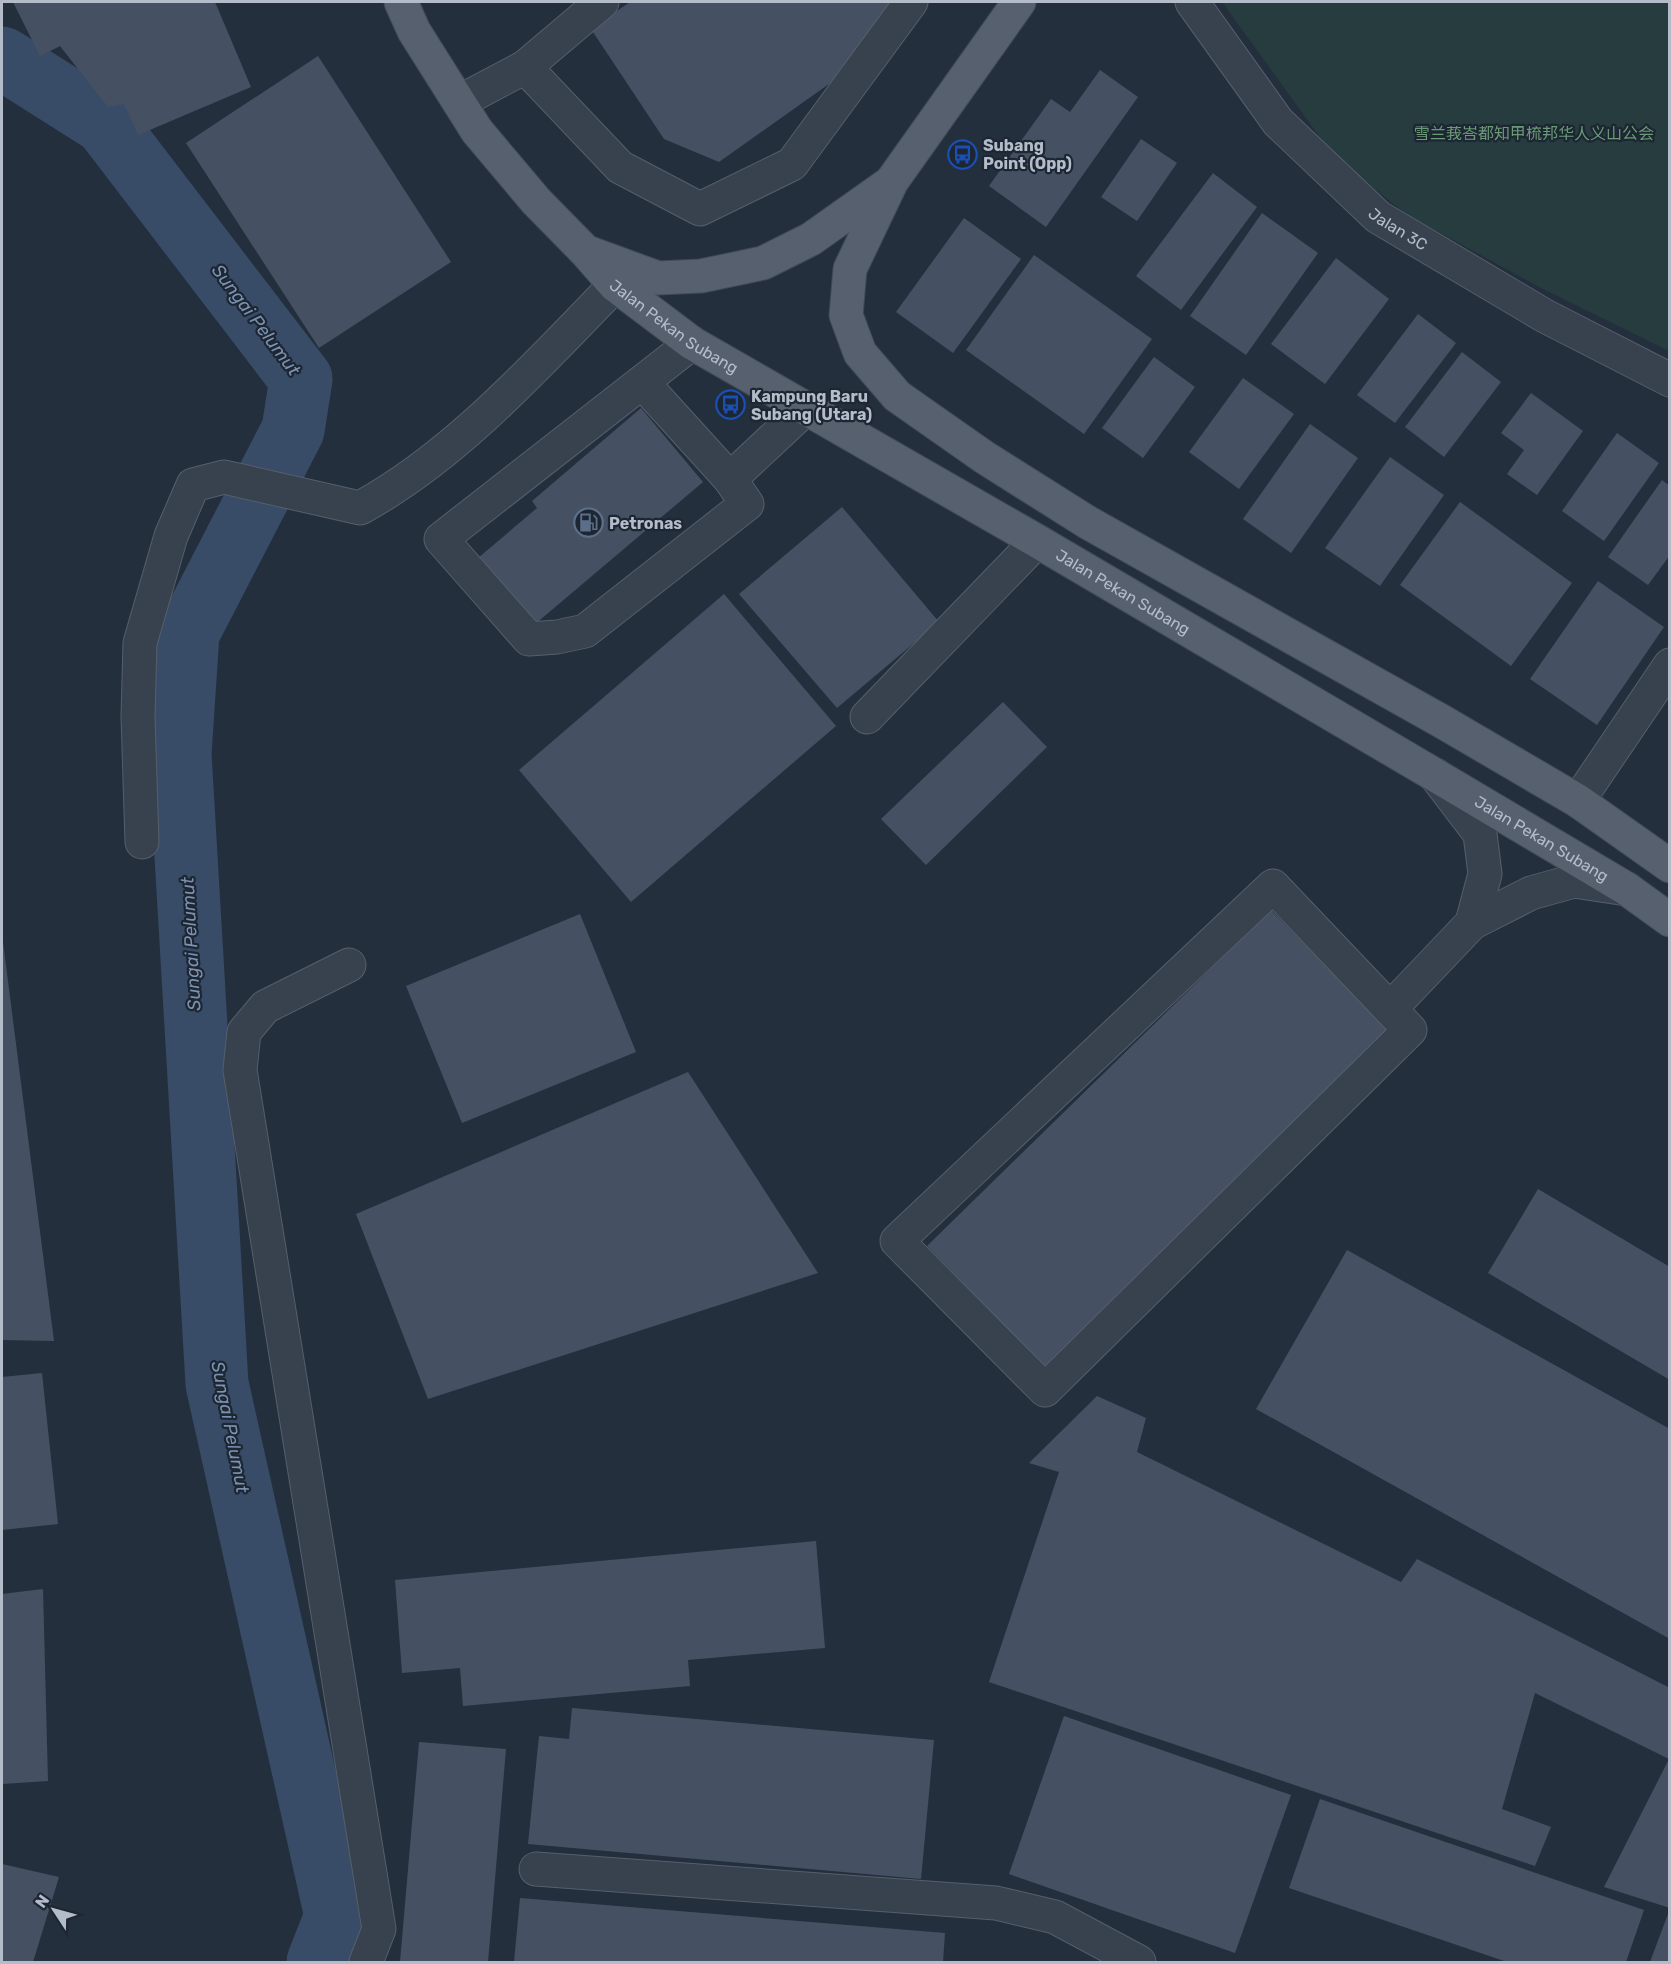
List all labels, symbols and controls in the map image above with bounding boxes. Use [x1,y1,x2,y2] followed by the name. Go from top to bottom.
[1414,124,1654,143] park label: 雪兰莪峇都知甲梳邦华人义山公会
[983,136,1072,173] place label: Subang Point (Opp)
[946,138,978,170] bus stop icon: Subang Point (Opp)
[1365,204,1431,254] street label: Jalan 3C
[207,260,306,381] water label: Sungai Pelumut
[606,275,742,377] street label: Jalan Pekan Subang
[751,387,872,424] place label: Kampung Baru Subang (Utara)
[714,389,746,421] bus stop icon: Kampung Baru Subang (Utara)
[572,507,604,539] fuel station icon: Petronas
[609,514,682,533] place label: Petronas
[1053,545,1194,638] street label: Jalan Pekan Subang
[1472,791,1612,885] street label: Jalan Pekan Subang
[176,876,205,1011] water label: Sungai Pelumut
[206,1359,254,1496] water label: Sungai Pelumut
[24,1880,84,1940] north arrow
[31,1891,53,1912] text: N

